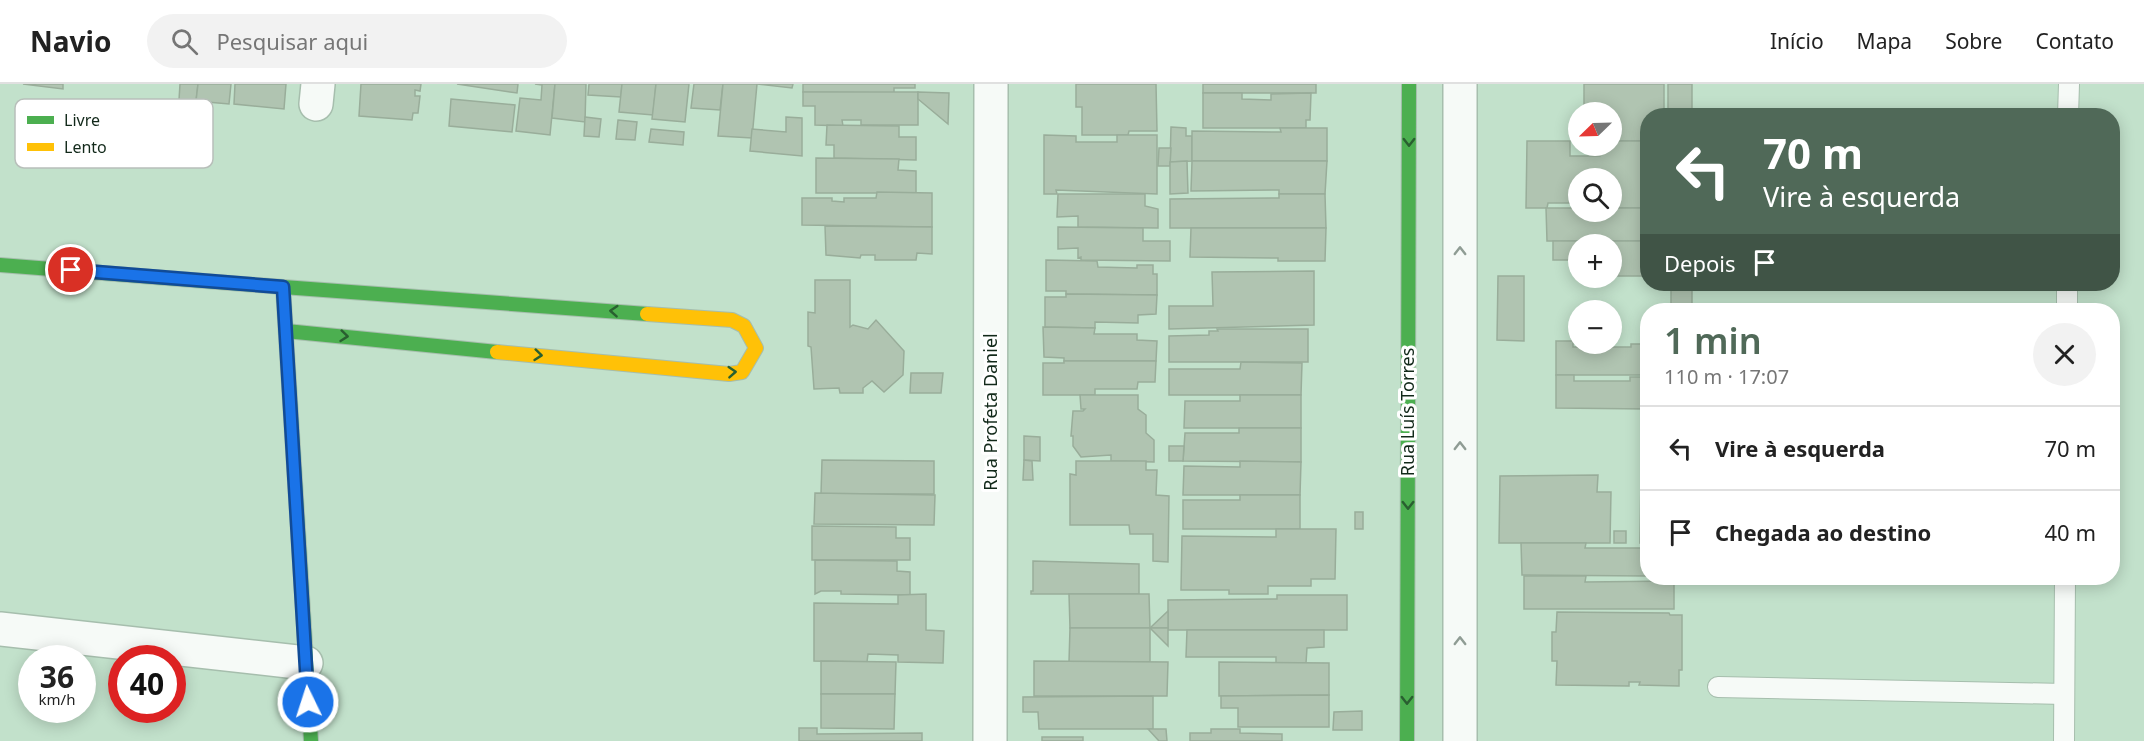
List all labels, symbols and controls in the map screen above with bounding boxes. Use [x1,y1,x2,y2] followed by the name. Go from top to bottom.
[147,14,567,68] search box
[30,22,111,60] text: Navio
[168,25,201,58] icon: search
[216,26,368,56] text: Pesquisar aqui
[1770,27,1824,55] text: Início
[1857,27,1912,55] text: Mapa
[1945,27,2002,55] text: Sobre
[2035,27,2114,55] text: Contato
[15,99,213,168] legend
[1568,102,1622,156] north arrow
[1568,102,1622,354] map controls
[64,109,100,131] text: Livre
[1763,124,1863,181] text: 70 m
[1664,132,1742,210] icon: left
[64,136,107,158] text: Lento
[1403,138,1415,147] one-way arrow
[1568,168,1622,222] button: search
[1763,178,1960,215] text: Vire à esquerda
[1568,234,1622,288] button: +
[45,244,96,295] pin
[1454,246,1466,255] one-way arrow
[1748,246,1781,279] icon: arrive
[1664,248,1736,278] text: Depois
[54,253,87,286] icon: arrive
[1568,300,1622,354] button: −
[609,305,618,318] one-way arrow
[1664,316,1762,365] text: 1 min
[2033,323,2096,386] button: close
[339,329,348,342] one-way arrow
[978,333,1002,491] street label: Rua Profeta Daniel
[533,348,542,361] one-way arrow
[1395,348,1419,476] street label: Rua Luís Torres
[1664,363,1789,390] text: 110 m · 17:07
[728,366,737,379] one-way arrow
[1664,432,1697,465] icon: left
[1715,433,1885,463] text: Vire à esquerda
[2045,433,2096,463] text: 70 m
[1454,441,1466,450] one-way arrow
[1401,501,1414,510] one-way arrow
[1664,516,1697,549] icon: arrive
[1715,517,1931,547] text: Chegada ao destino
[2045,517,2096,547] text: 40 m
[1454,636,1466,645] one-way arrow
[108,645,186,723] speed limit sign: 40
[40,656,74,697] text: 36
[276,670,340,734] position arrow
[39,689,75,709] text: km/h
[1401,696,1413,705] one-way arrow

